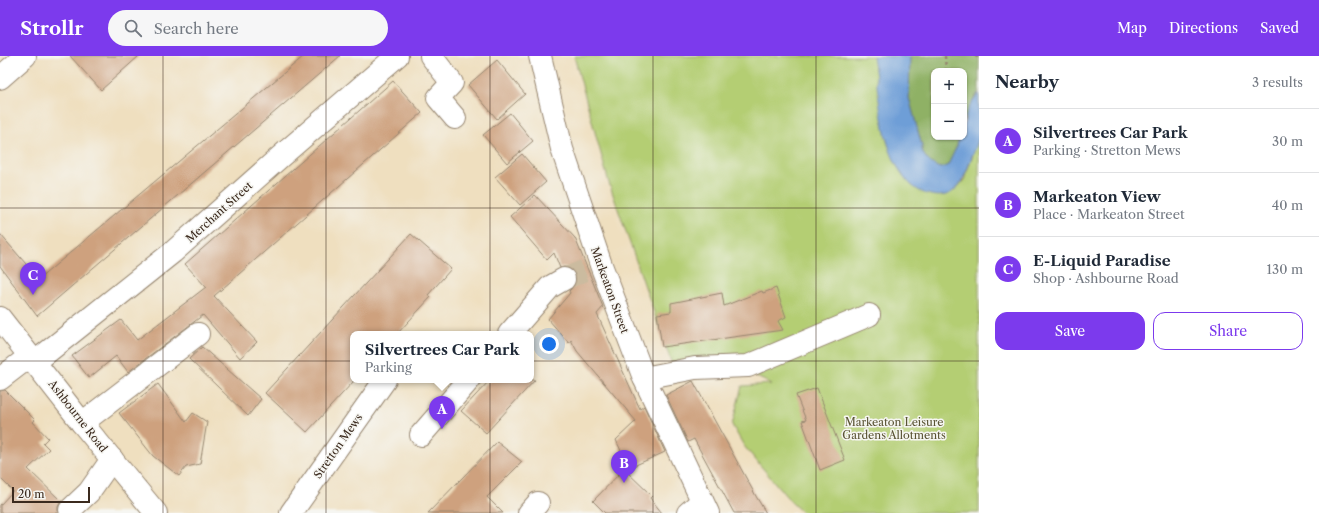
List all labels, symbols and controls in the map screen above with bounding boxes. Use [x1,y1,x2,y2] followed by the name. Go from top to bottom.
[108,10,388,46] search box
[20,17,84,40] text: Strollr
[122,17,144,39] icon: search
[154,19,239,38] text: Search here
[1117,19,1147,37] text: Map
[1169,19,1238,37] text: Directions
[1260,19,1299,37] text: Saved
[931,68,967,140] map controls
[931,68,967,104] button: +
[995,72,1059,92] text: Nearby
[1252,74,1303,90] text: 3 results
[931,104,967,140] button: −
[1033,123,1188,142] text: Silvertrees Car Park
[1003,133,1013,149] text: A
[1272,133,1303,149] text: 30 m
[1033,142,1181,158] text: Parking · Stretton Mews
[183,178,255,246] street label: Merchant Street
[1033,187,1161,206] text: Markeaton View
[1003,197,1013,213] text: B
[1272,197,1303,213] text: 40 m
[1033,206,1185,222] text: Place · Markeaton Street
[588,245,632,335] street label: Markeaton Street
[1033,251,1171,270] text: E-Liquid Paradise
[1003,261,1013,277] text: C
[1267,261,1303,277] text: 130 m
[20,262,46,295] pin: C
[1033,270,1179,286] text: Shop · Ashbourne Road
[995,312,1145,350] button: Save
[1153,312,1303,350] button: Share
[350,331,534,383] popup
[539,334,559,354] your location
[365,340,519,359] text: Silvertrees Car Park
[365,359,412,375] text: Parking
[45,376,111,455] street label: Ashbourne Road
[429,396,455,429] pin: A
[310,411,366,481] street label: Stretton Mews
[842,415,946,442] park label: Markeaton Leisure Gardens Allotments
[611,450,637,483] pin: B
[12,485,90,504] scale bar
[18,487,44,501] text: 20 m

